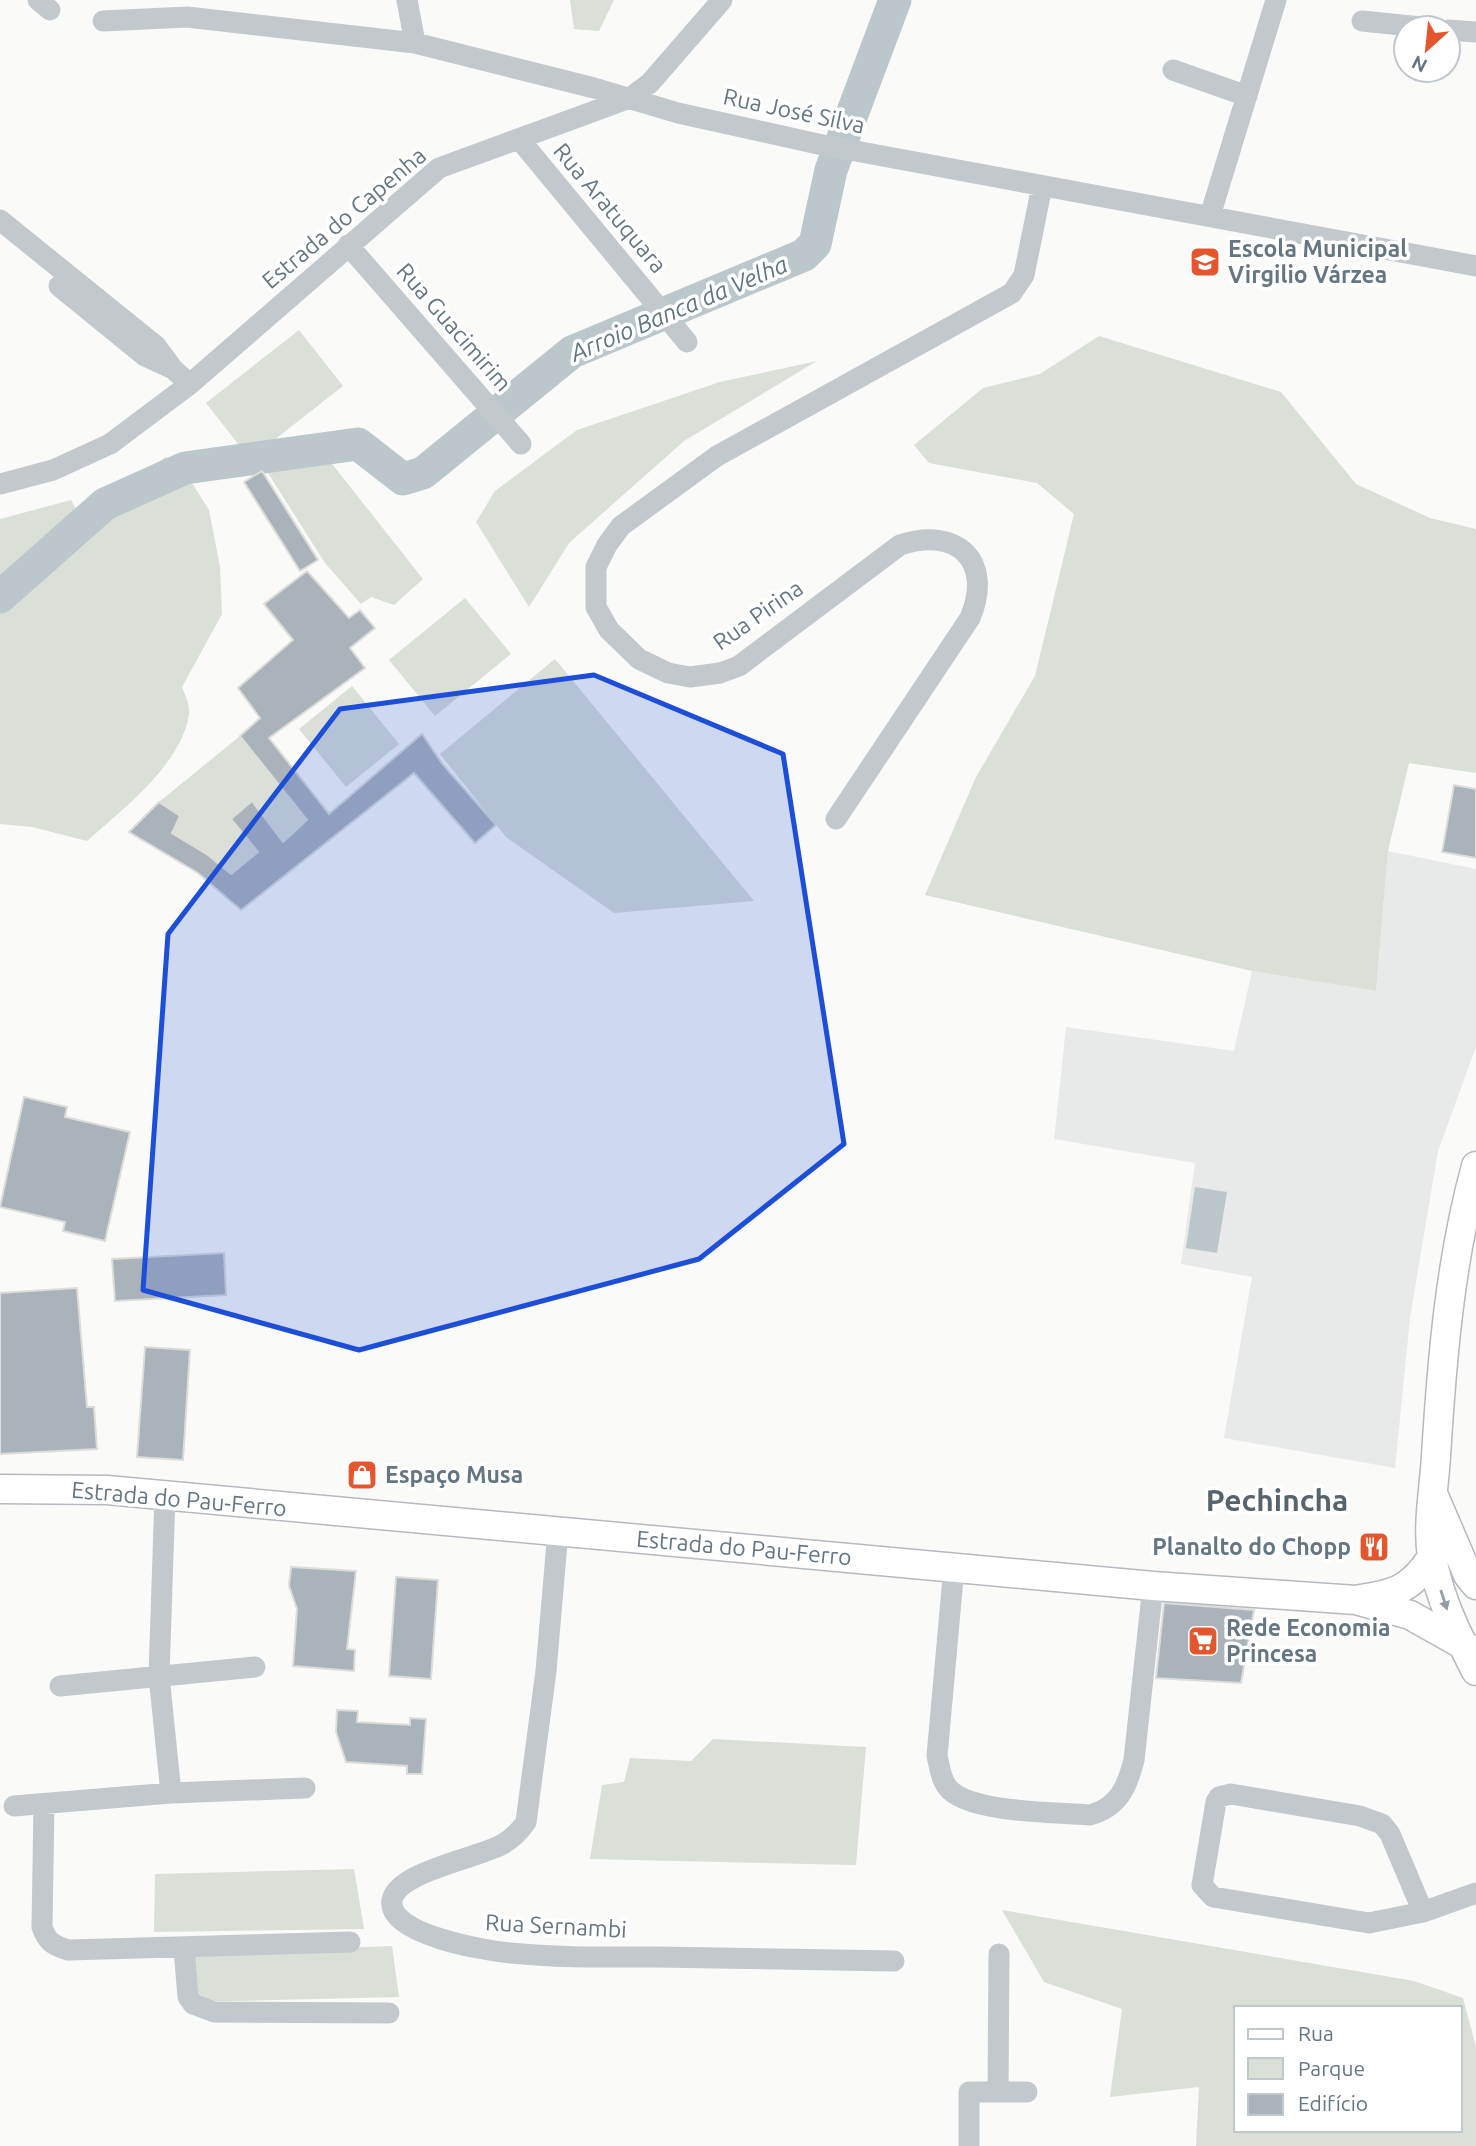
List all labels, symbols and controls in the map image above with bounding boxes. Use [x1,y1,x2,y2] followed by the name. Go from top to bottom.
[1392,14,1462,84] north arrow
[1408,51,1431,77] text: N
[721,83,867,138] street label: Rua José Silva
[549,138,672,277] street label: Rua Aratuquara
[257,142,430,293] street label: Estrada do Capenha
[1228,236,1407,287] place label: Escola Municipal Virgilio Várzea
[1188,245,1222,279] school or university icon: Escola Municipal Virgilio Várzea
[565,251,791,367] water label: Arroio Banca da Velha
[392,258,517,395] street label: Rua Guacimirim
[708,575,807,654] street label: Rua Pirina
[345,1458,379,1492] shop icon: Espaço Musa
[385,1462,523,1488] place label: Espaço Musa
[70,1477,288,1520] street label: Estrada do Pau-Ferro
[1206,1483,1348,1517] district label: Pechincha
[635,1526,853,1569] street label: Estrada do Pau-Ferro
[1357,1530,1391,1564] restaurant icon: Planalto do Chopp
[1152,1534,1351,1559] place label: Planalto do Chopp
[1439,1589,1449,1610] one-way arrow
[1226,1615,1391,1666] place label: Rede Economia Princesa
[1186,1624,1220,1658] supermarket icon: Rede Economia Princesa
[485,1909,628,1942] street label: Rua Sernambi
[1234,2006,1462,2132] legend
[1298,2021,1334,2045] text: Rua
[1298,2056,1365,2080] text: Parque
[1298,2091,1368,2115] text: Edifício

